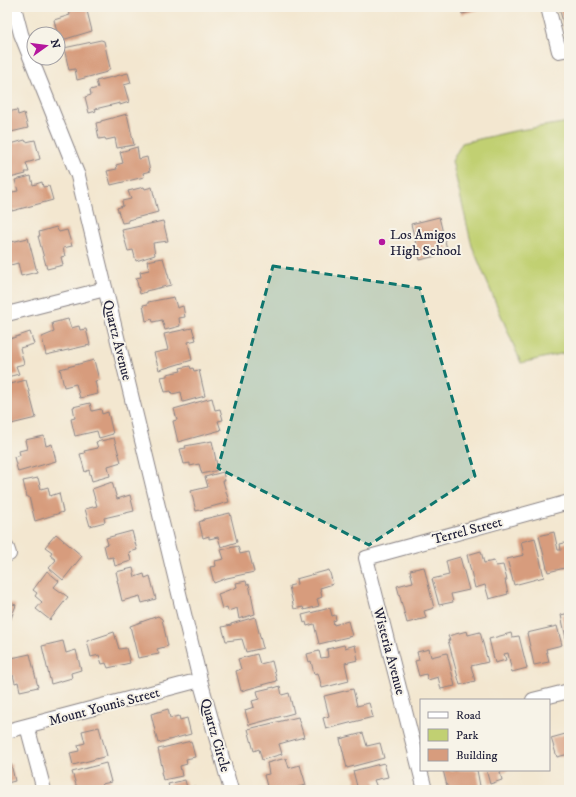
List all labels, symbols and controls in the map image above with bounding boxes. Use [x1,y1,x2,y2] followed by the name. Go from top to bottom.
[26,26,66,66] north arrow
[47,38,63,50] text: N
[390,226,462,260] place label: Los Amigos High School
[377,237,387,247] marker: Los Amigos High School
[98,298,136,383] street label: Quartz Avenue
[430,513,505,549] street label: Terrel Street
[368,605,409,697] street label: Wisteria Avenue
[47,683,162,730] street label: Mount Younis Street
[196,696,234,774] street label: Quartz Circle
[420,699,550,771] legend
[456,708,481,723] text: Road
[456,728,478,743] text: Park
[456,748,497,763] text: Building

